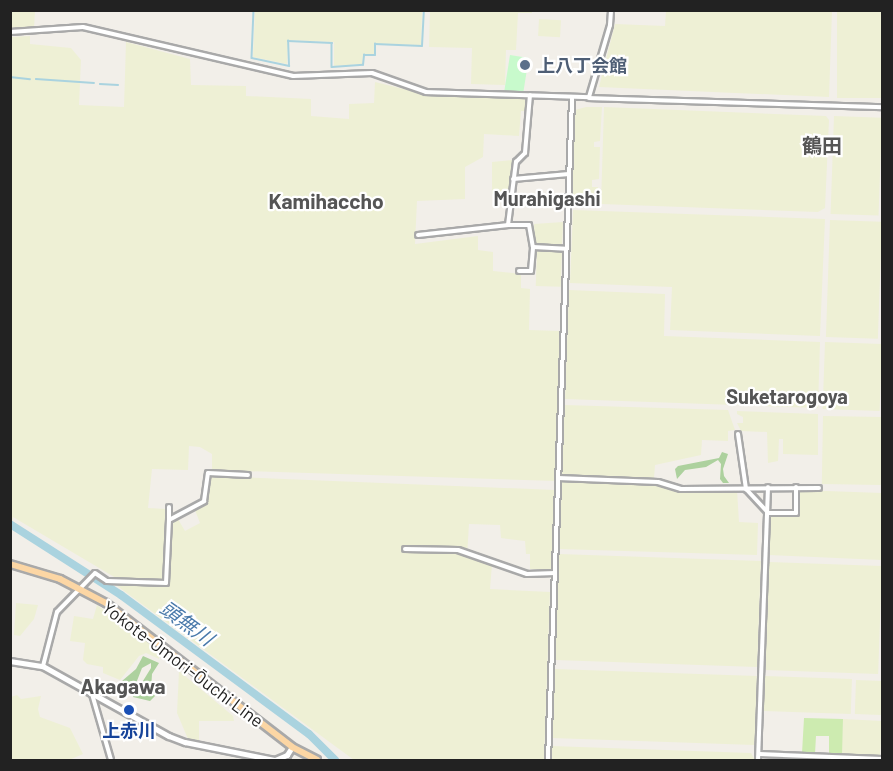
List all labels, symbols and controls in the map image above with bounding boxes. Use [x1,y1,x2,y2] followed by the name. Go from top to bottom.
[537,54,627,76] place label: 上八丁会館
[518,58,532,72] marker: 上八丁会館
[802,133,842,157] district label: 鶴田
[493,186,601,210] district label: Murahigashi
[268,188,384,214] district label: Kamihaccho
[726,384,848,408] district label: Suketarogoya
[98,596,268,732] street label: Yokote-Ōmori-Ōuchi Line
[156,596,218,650] water label: 頭無川
[80,673,166,699] district label: Akagawa
[122,703,136,717] marker: 上赤川
[102,719,156,741] place label: 上赤川

